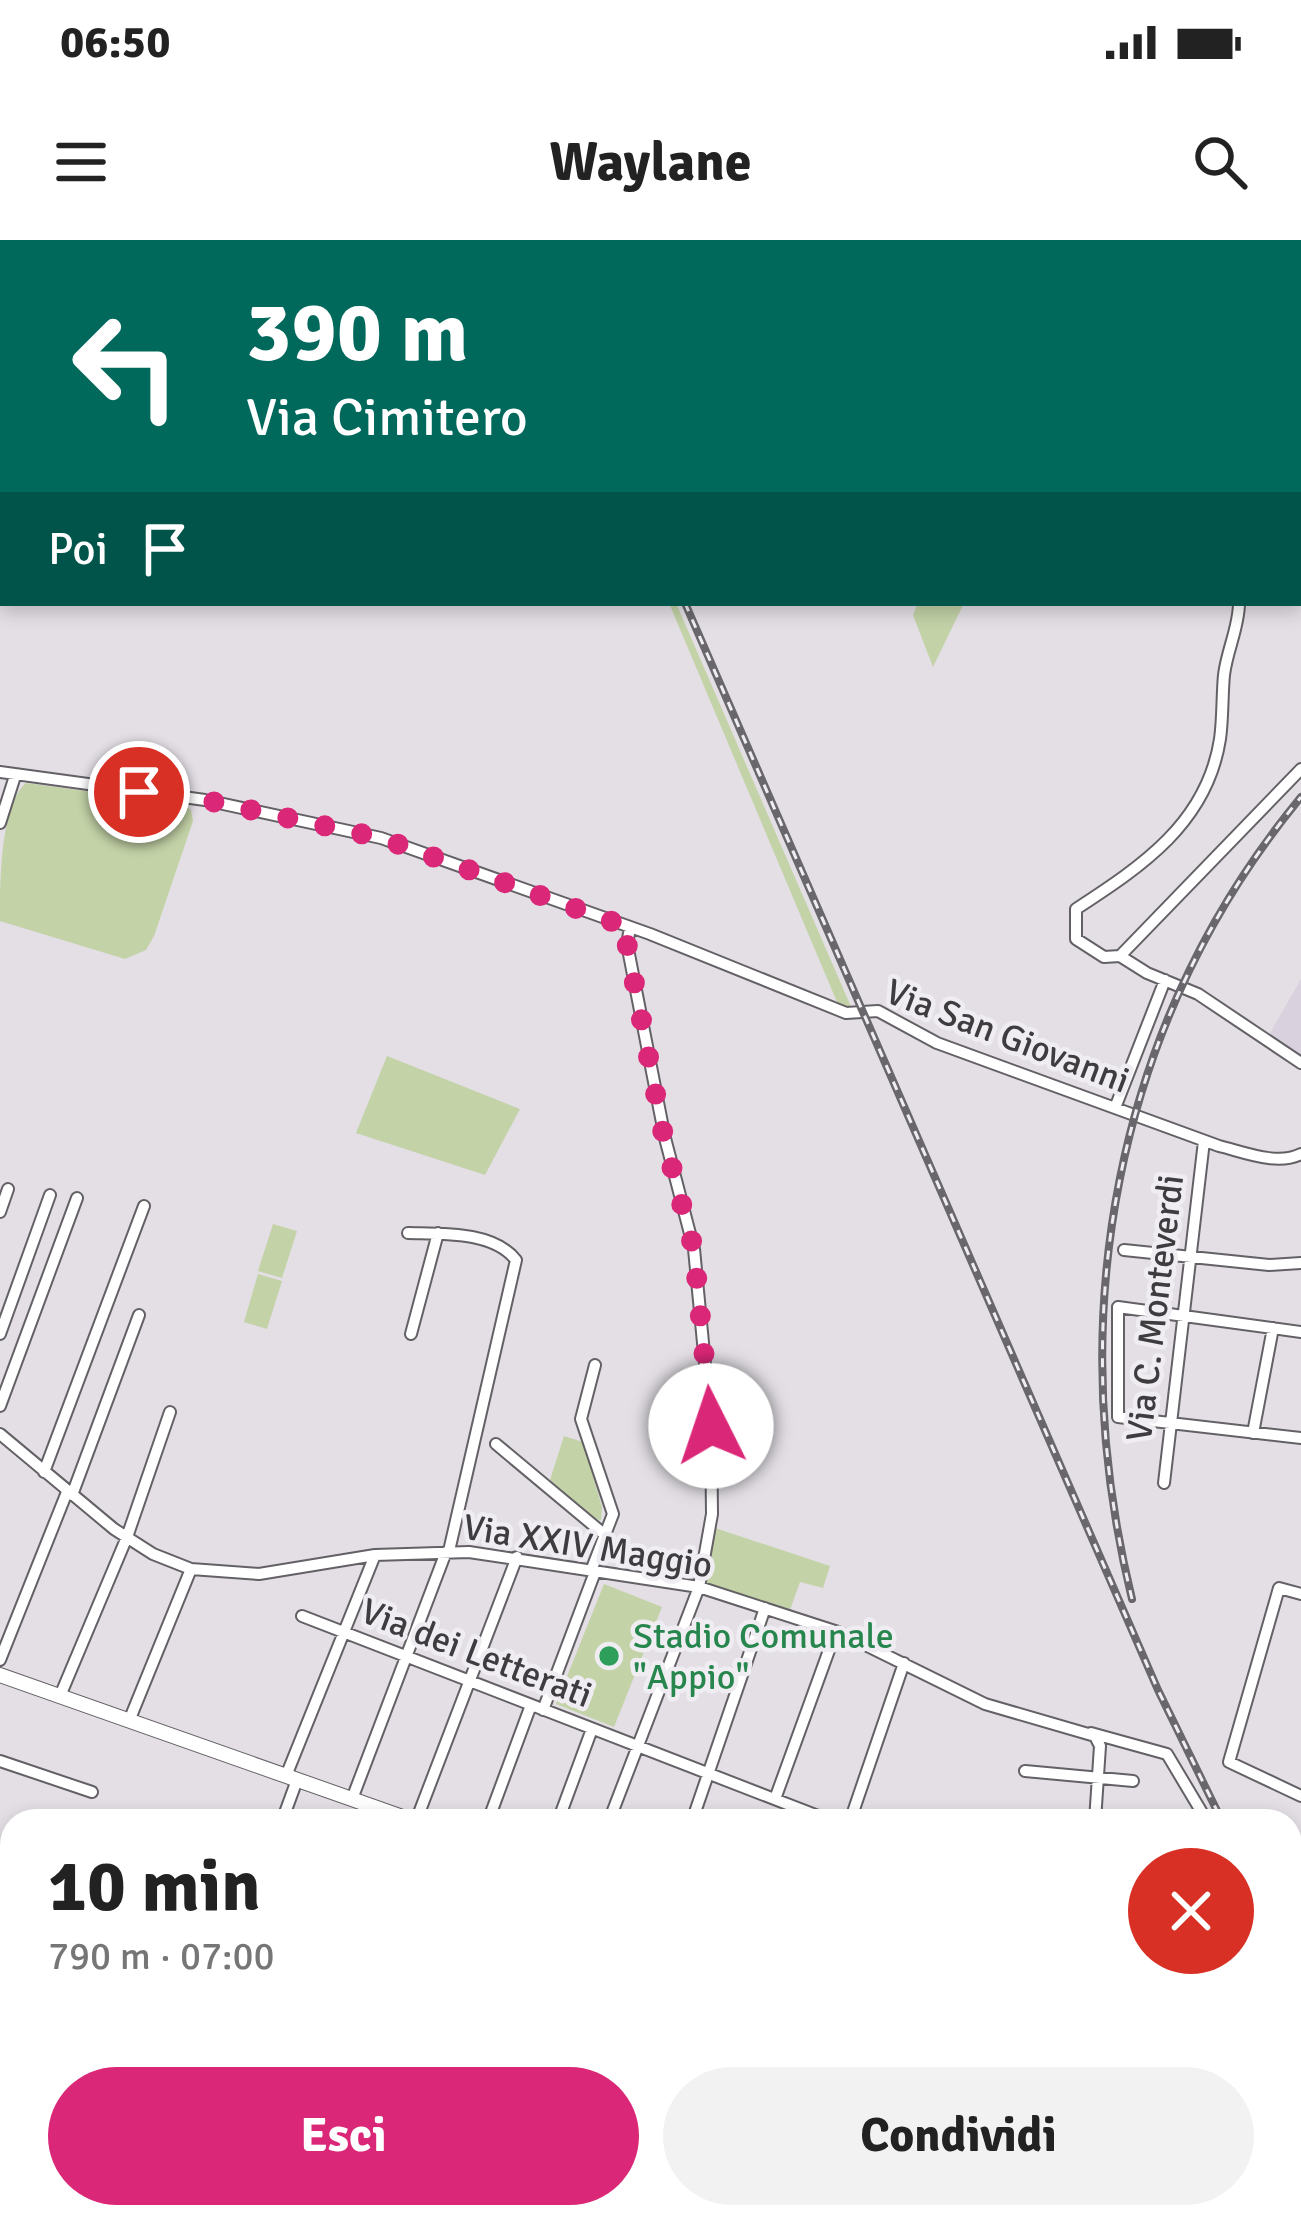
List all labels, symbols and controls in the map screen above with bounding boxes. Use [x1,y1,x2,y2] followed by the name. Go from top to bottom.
[60,15,170,70] text: 06:50
[48,129,114,195] icon: menu
[549,129,752,196] text: Waylane
[1187,129,1253,195] icon: search
[246,281,468,385] text: 390 m
[48,288,204,444] icon: left
[246,384,528,451] text: Via Cimitero
[132,516,198,582] icon: arrive
[48,522,108,577] text: Poi
[88,741,190,843] pin
[106,759,172,825] icon: arrive
[879,969,1136,1104] street label: Via San Giovanni
[1117,1172,1194,1444] street label: Via C. Monteverdi
[648,1363,774,1489] position arrow
[460,1505,716,1588] street label: Via XXIV Maggio
[355,1589,598,1718] street label: Via dei Letterati
[633,1614,894,1700] place label: Stadio Comunale "Appio"
[596,1643,622,1669] marker: Stadio Comunale "Appio"
[48,1842,261,1931] text: 10 min
[1128,1848,1254,1974] button: close
[48,1932,275,1980] text: 790 m · 07:00
[48,2067,639,2205] button: Esci
[663,2067,1254,2205] button: Condividi

